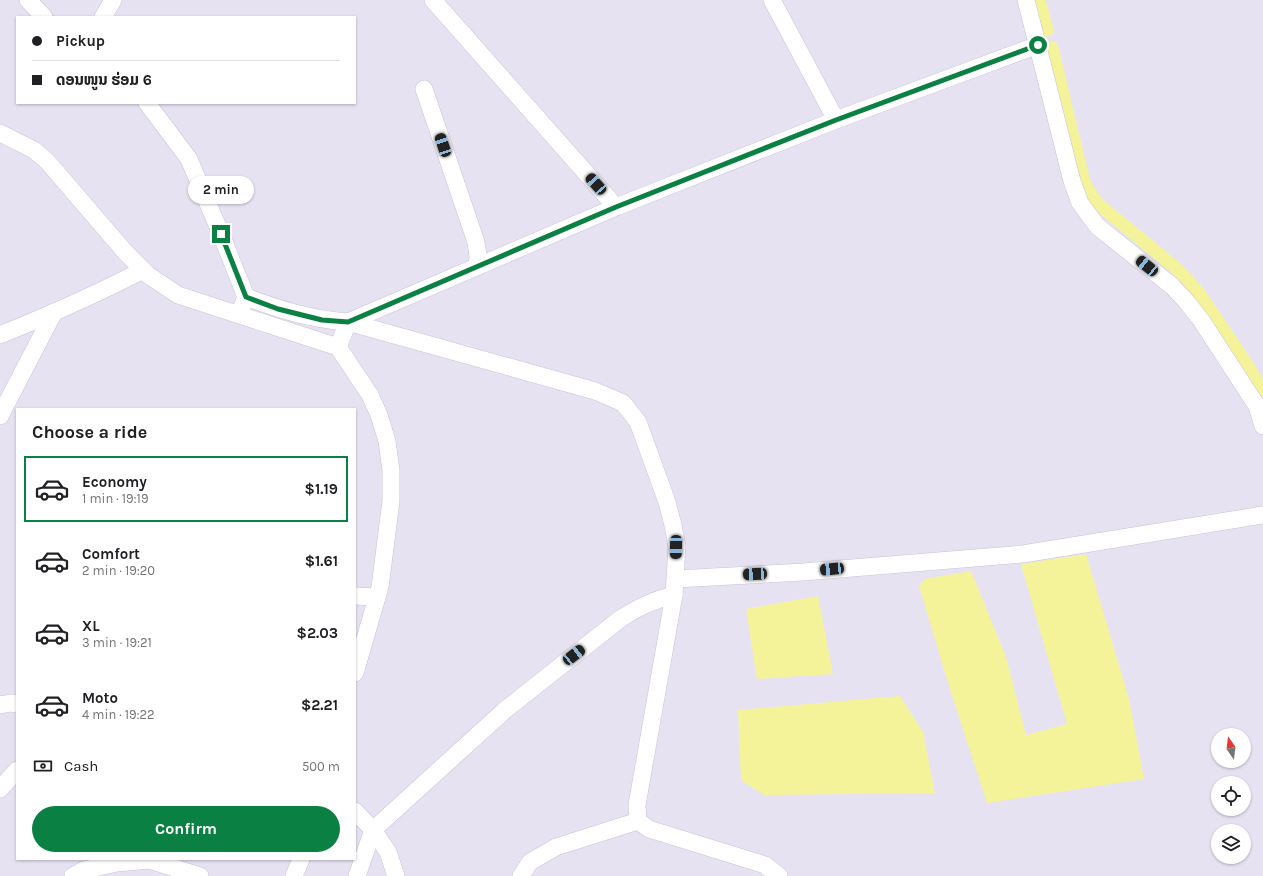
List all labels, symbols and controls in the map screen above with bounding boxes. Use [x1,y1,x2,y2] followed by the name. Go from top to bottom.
[56,32,105,50] text: Pickup
[1029,36,1047,54] route start
[56,71,152,89] text: ດອນໜູນ ຮ່ອມ 6
[433,132,453,158] car
[584,171,608,197] car
[188,176,254,204] callout: 2 min
[203,182,239,197] text: 2 min
[212,225,230,243] route end
[1134,254,1160,278] car
[32,421,147,443] text: Choose a ride
[34,471,70,507] icon: car
[82,473,147,491] text: Economy
[305,480,338,498] text: $1.19
[82,491,148,506] text: 1 min · 19:19
[670,535,682,559] car
[34,543,70,579] icon: car
[82,545,140,563] text: Comfort
[305,552,338,570] text: $1.61
[820,562,844,576] car
[82,563,155,578] text: 2 min · 19:20
[743,567,767,581] car
[34,615,70,651] icon: car
[82,617,100,635] text: XL
[297,624,338,642] text: $2.03
[82,635,152,650] text: 3 min · 19:21
[561,643,587,667] car
[34,687,70,723] icon: car
[82,689,118,707] text: Moto
[301,696,338,714] text: $2.21
[82,707,155,722] text: 4 min · 19:22
[1211,728,1251,768] north arrow
[1211,728,1251,864] map controls
[32,755,54,777] icon: cash
[64,757,98,775] text: Cash
[302,759,340,774] text: 500 m
[1211,776,1251,816] button: locate
[32,806,340,852] button: Confirm
[1211,824,1251,864] button: layers

